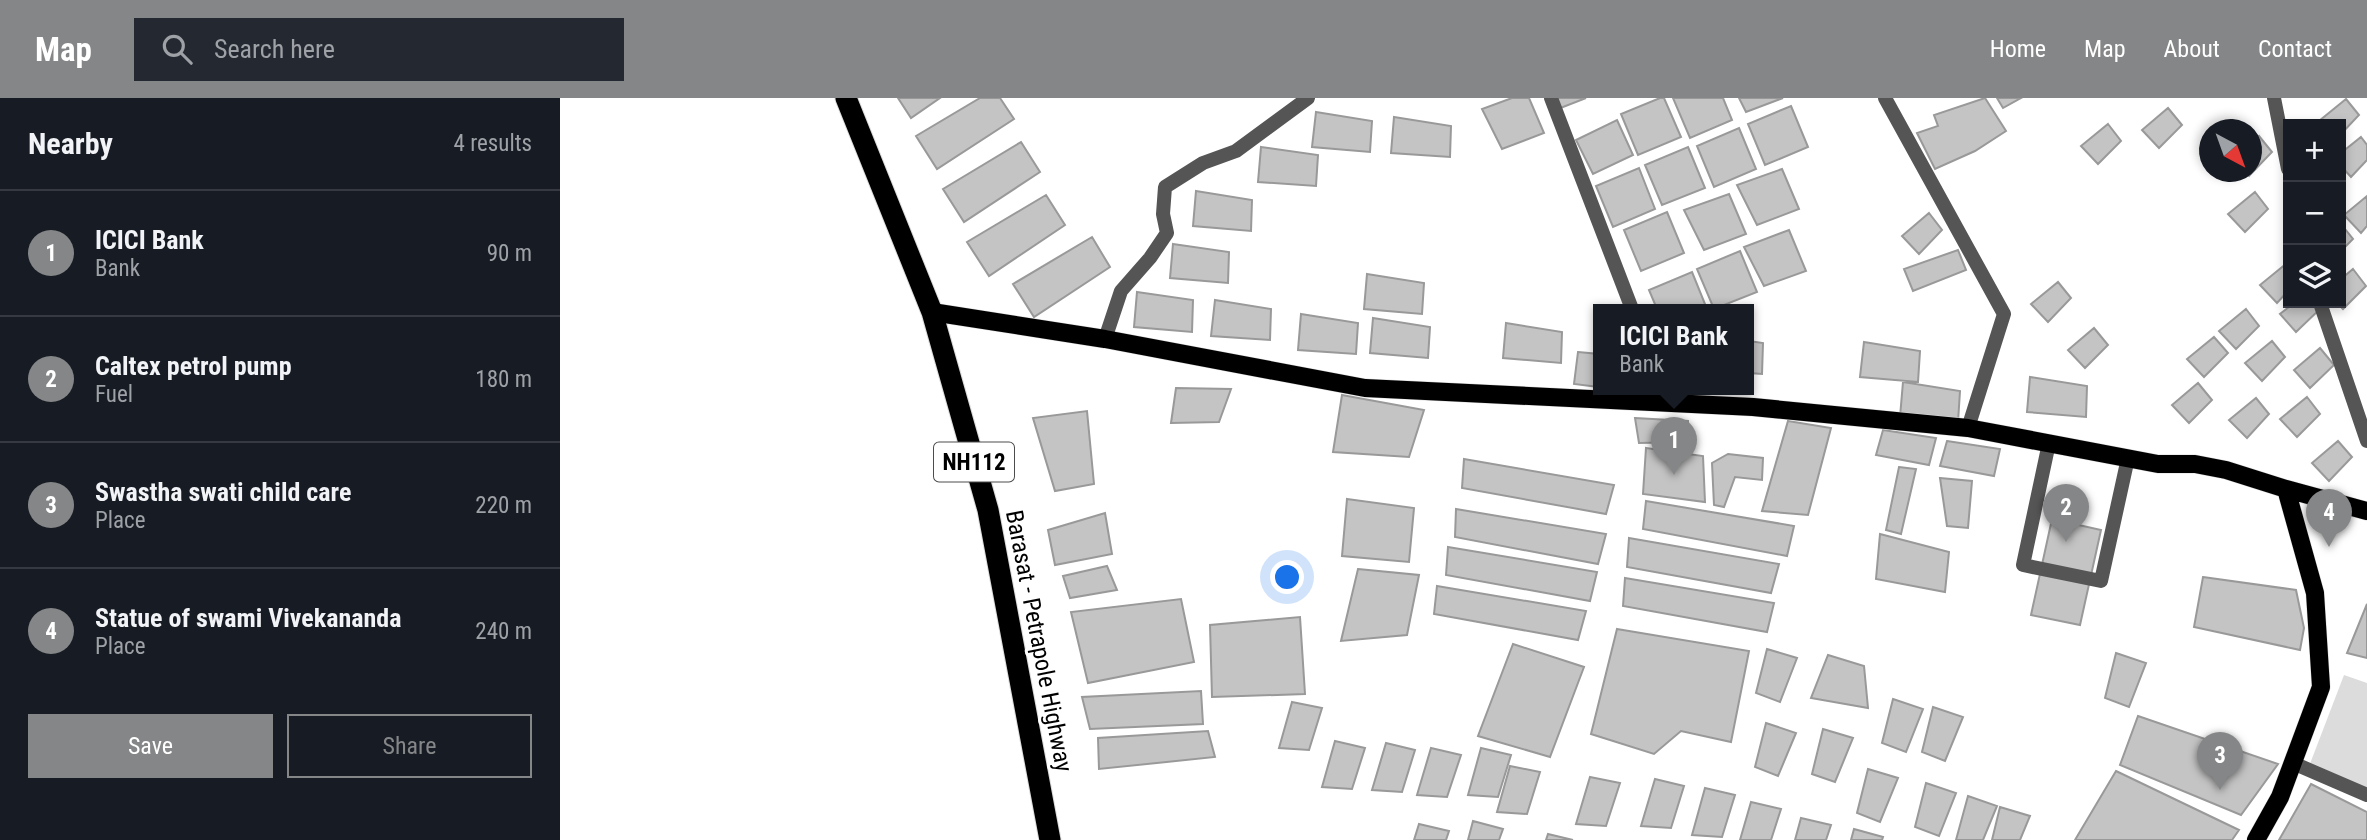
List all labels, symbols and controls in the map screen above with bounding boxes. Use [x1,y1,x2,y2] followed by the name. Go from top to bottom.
[134,18,624,81] search box
[35,30,92,69] text: Map
[158,30,196,68] icon: search
[214,34,335,64] text: Search here
[1990,35,2046,63] text: Home
[2084,35,2126,63] text: Map
[2164,35,2220,63] text: About
[2258,35,2332,63] text: Contact
[2199,119,2262,182] north arrow
[2283,119,2346,308] map controls
[2283,119,2346,182] button: +
[28,126,113,161] text: Nearby
[454,130,532,157] text: 4 results
[2283,182,2346,245] button: −
[95,225,204,255] text: ICICI Bank
[45,240,57,267] text: 1
[487,240,532,267] text: 90 m
[2283,245,2346,308] button: layers
[95,255,140,282] text: Bank
[1593,304,1754,395] popup
[1619,321,1728,351] text: ICICI Bank
[95,351,292,381] text: Caltex petrol pump
[1619,351,1664,378] text: Bank
[45,366,57,393] text: 2
[475,366,532,393] text: 180 m
[95,381,133,408] text: Fuel
[1651,417,1697,475] pin: 1
[934,442,1014,482] road number: NH112
[95,477,351,507] text: Swastha swati child care
[2043,484,2089,542] pin: 2
[2306,489,2352,547] pin: 4
[45,492,57,519] text: 3
[475,492,532,519] text: 220 m
[95,507,145,534] text: Place
[1000,508,1078,774] street label: Barasat - Petrapole Highway
[1270,560,1304,594] your location
[95,603,401,633] text: Statue of swami Vivekananda
[45,618,57,645] text: 4
[475,618,532,645] text: 240 m
[95,633,145,660] text: Place
[28,714,273,778] button: Save
[287,714,532,778] button: Share
[2197,732,2243,790] pin: 3

